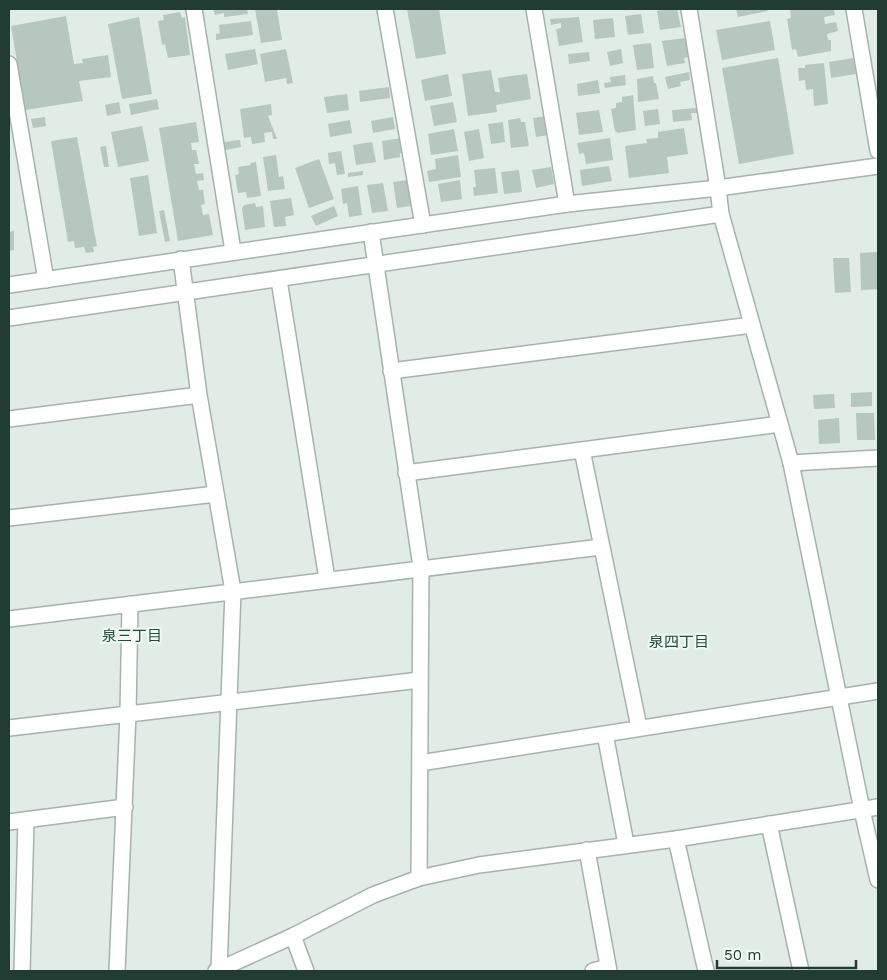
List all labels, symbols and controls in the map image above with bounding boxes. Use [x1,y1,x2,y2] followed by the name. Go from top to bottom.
[102,627,162,645] district label: 泉三丁目
[649,633,709,651] district label: 泉四丁目
[717,938,856,970] scale bar
[724,946,761,964] text: 50 m

